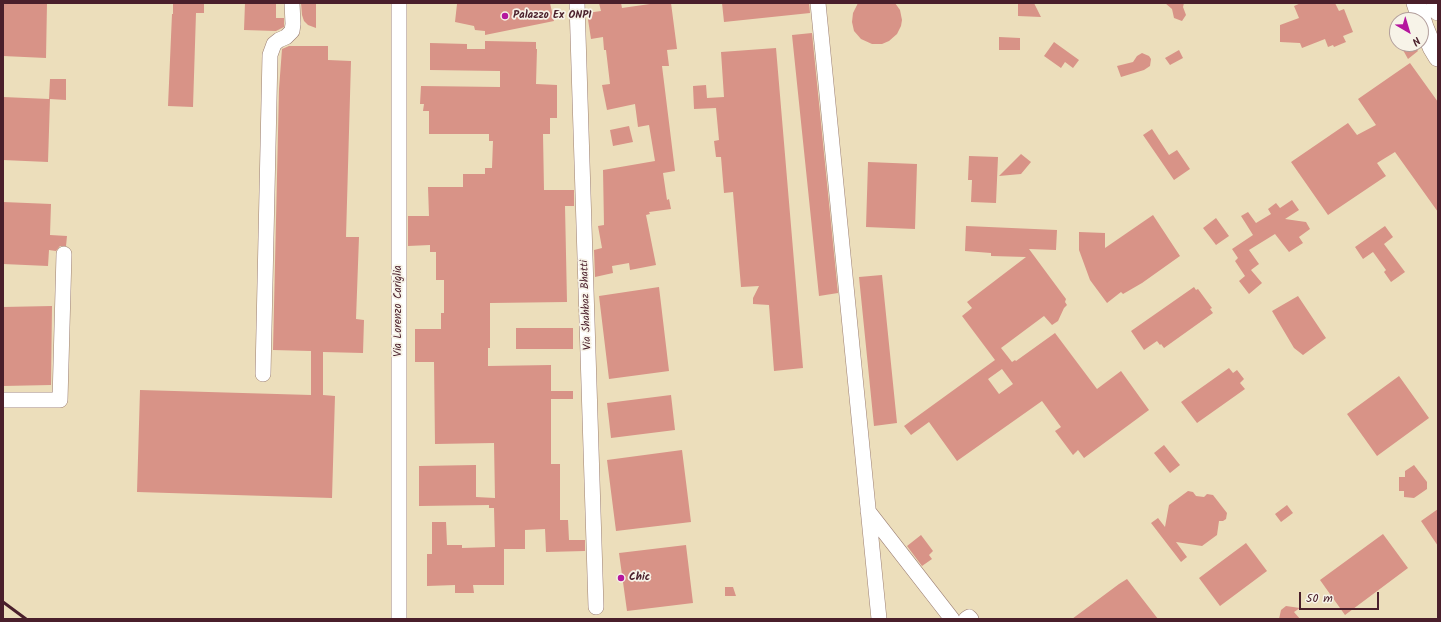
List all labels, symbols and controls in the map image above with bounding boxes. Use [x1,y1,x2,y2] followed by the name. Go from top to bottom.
[513,9,592,23] place label: Palazzo Ex ONPI
[500,11,510,21] marker: Palazzo Ex ONPI
[1389,12,1429,52] north arrow
[1407,31,1424,50] text: N
[579,260,595,350] street label: Via Shahbaz Bhatti
[392,265,406,357] street label: Via Lorenzo Cariglia
[629,571,650,585] place label: Chic
[616,573,626,583] marker: Chic
[1301,584,1381,610] scale bar
[1306,589,1333,608] text: 50 m

